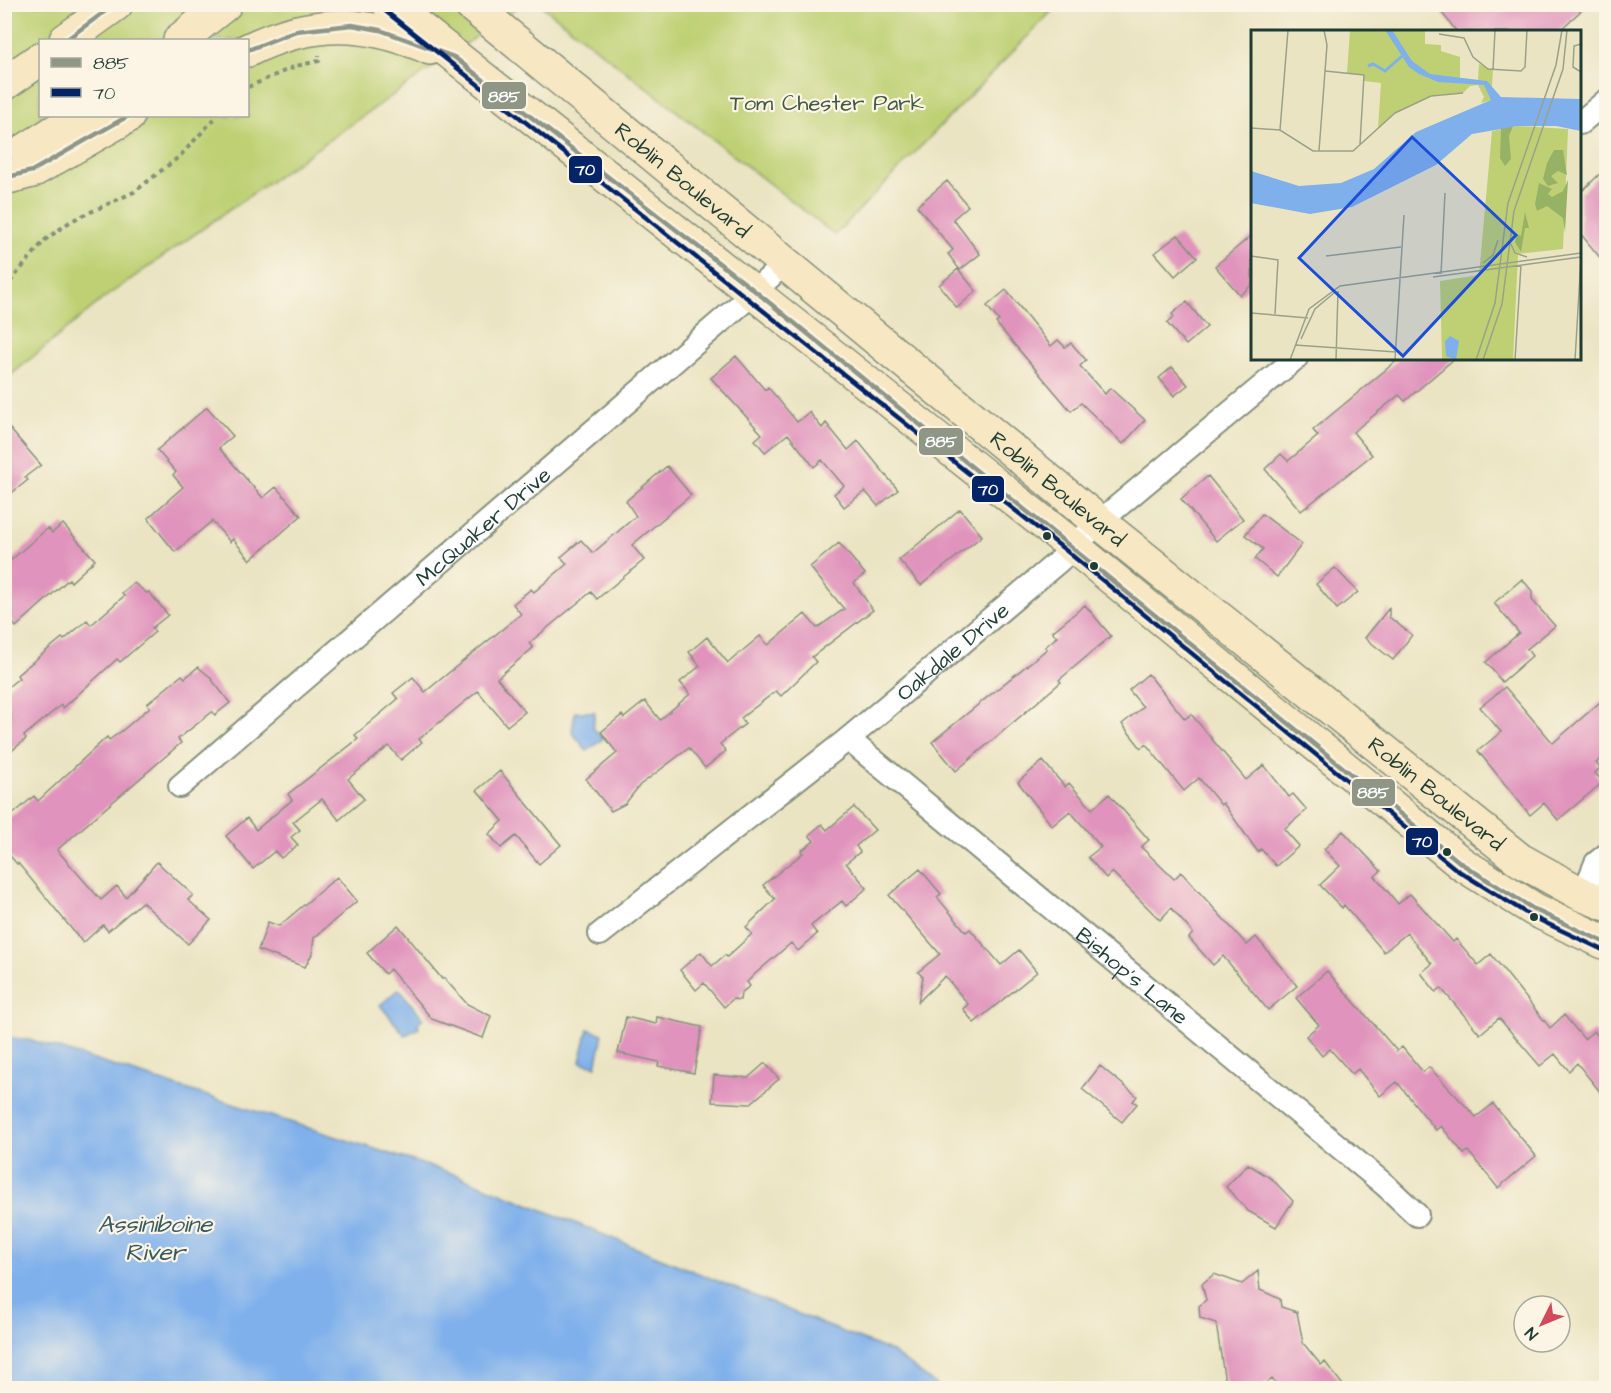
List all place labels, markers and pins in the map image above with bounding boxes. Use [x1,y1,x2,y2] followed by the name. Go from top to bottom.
[1041,530,1053,542] unlabelled marker
[1088,560,1100,572] unlabelled marker
[1441,846,1453,858] unlabelled marker
[1528,911,1540,923] unlabelled marker

